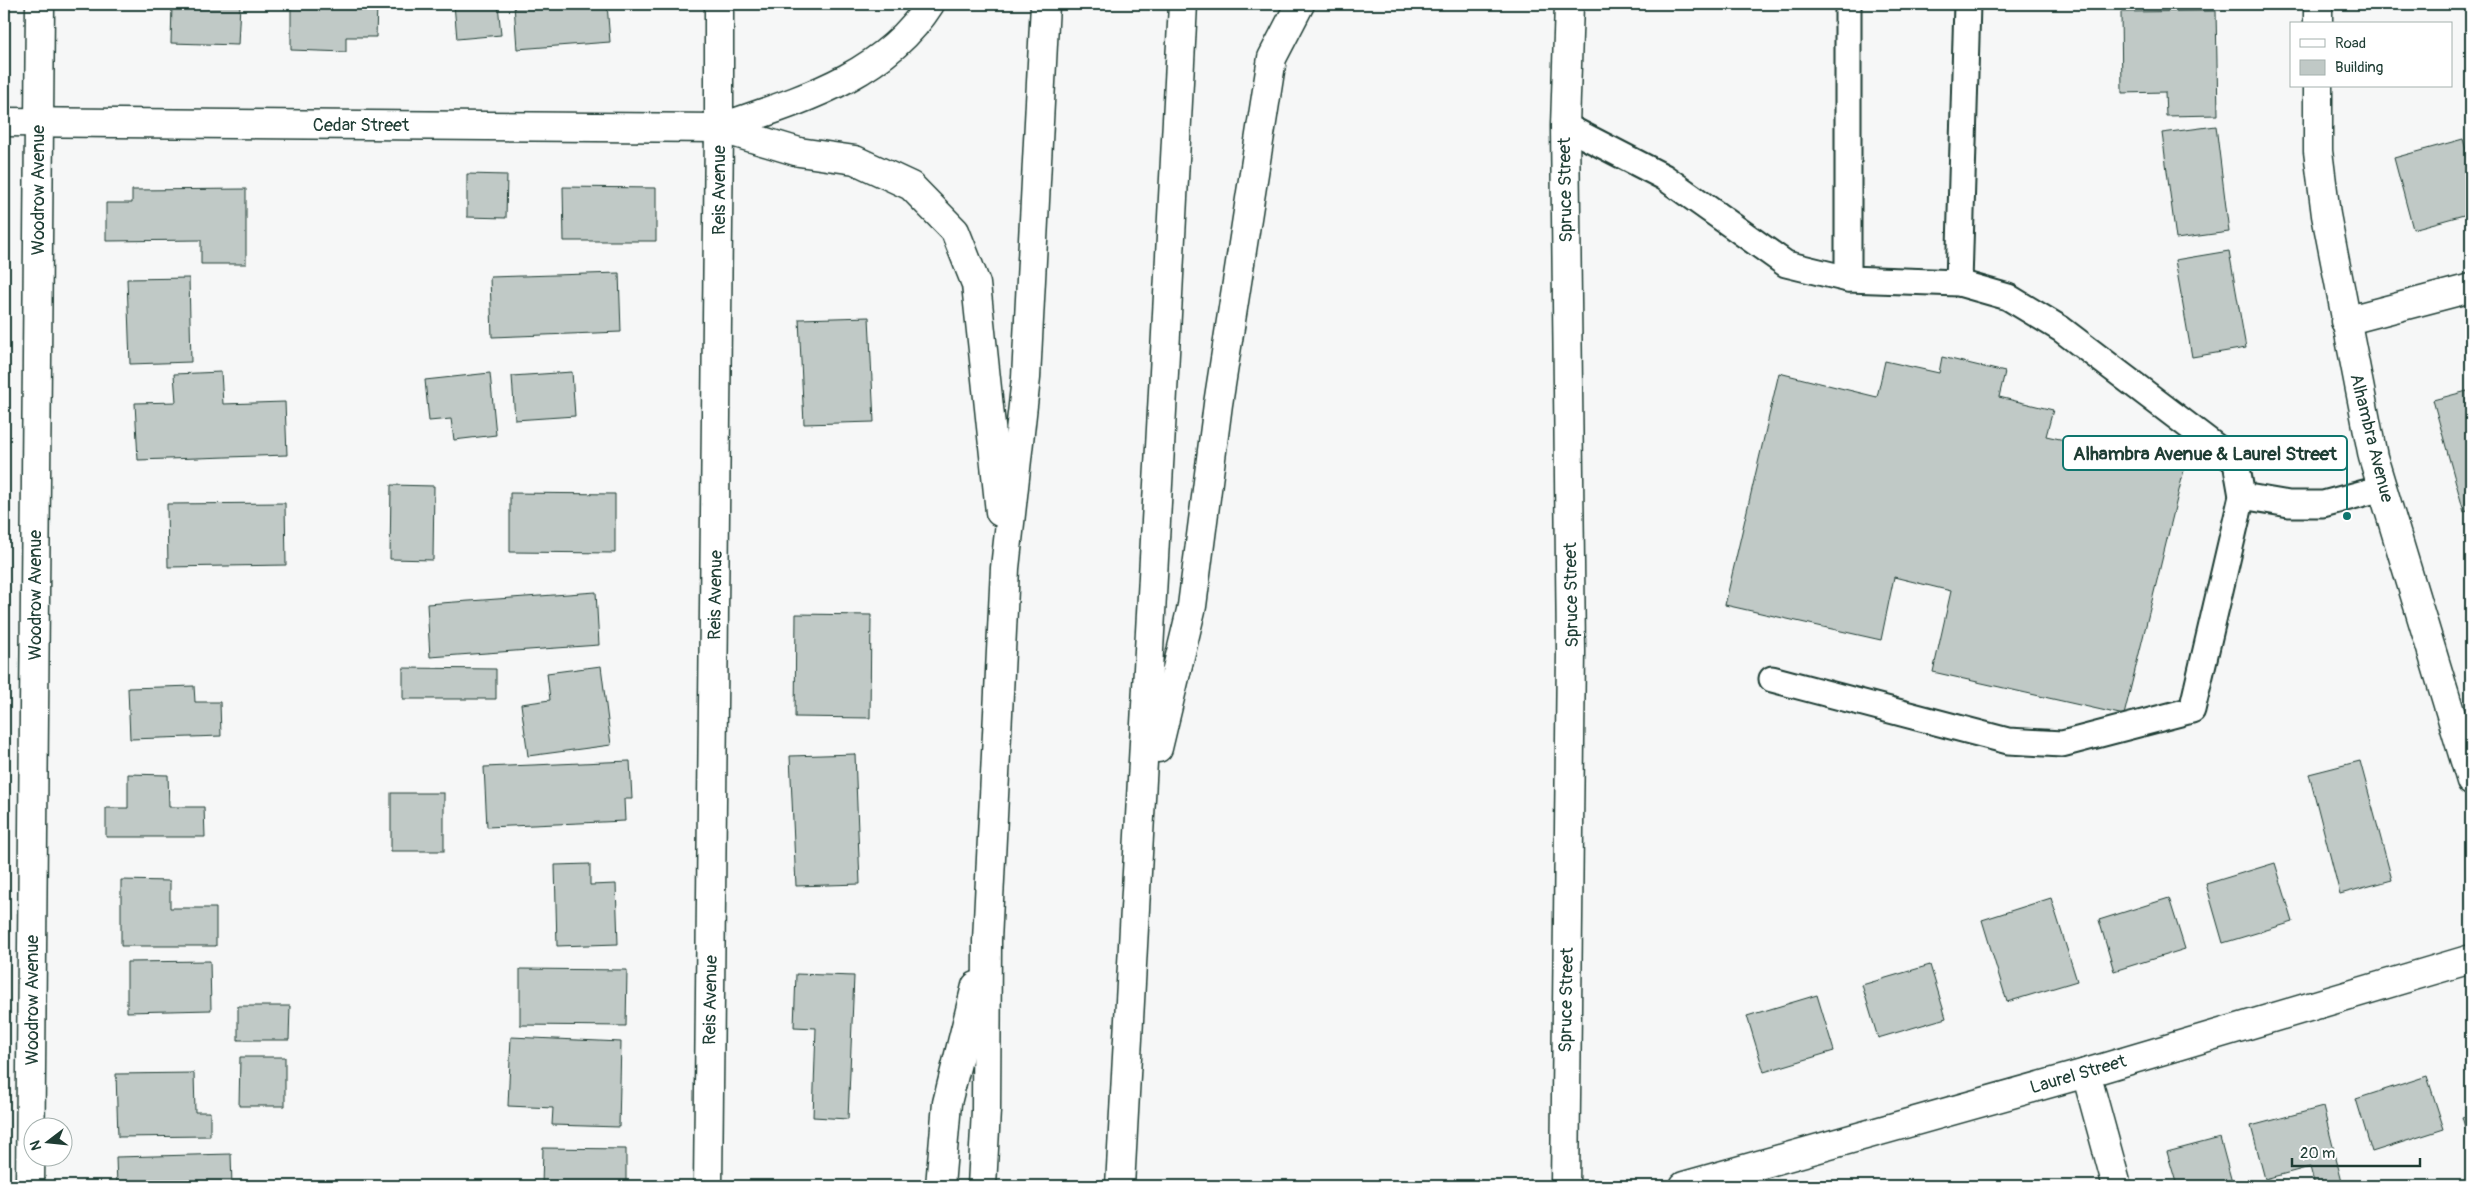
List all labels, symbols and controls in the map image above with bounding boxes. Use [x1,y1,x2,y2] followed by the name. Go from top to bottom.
[2290,22,2452,88] legend
[2335,34,2366,53] text: Road
[2335,58,2383,77] text: Building
[313,114,410,137] street label: Cedar Street
[27,125,50,255] street label: Woodrow Avenue
[1553,136,1578,243] street label: Spruce Street
[708,145,731,235] street label: Reis Avenue
[2344,371,2399,505] street label: Alhambra Avenue
[2063,436,2347,470] callout: Alhambra Avenue & Laurel Street
[2073,442,2338,466] text: Alhambra Avenue & Laurel Street
[24,530,47,660] street label: Woodrow Avenue
[1559,541,1584,648] street label: Spruce Street
[703,550,728,640] street label: Reis Avenue
[21,935,44,1065] street label: Woodrow Avenue
[1554,946,1579,1053] street label: Spruce Street
[698,955,723,1045] street label: Reis Avenue
[2027,1050,2130,1099] street label: Laurel Street
[22,1118,72,1168] north arrow
[2292,1135,2420,1167] scale bar
[27,1139,45,1152] text: N
[2300,1144,2335,1163] text: 20 m

